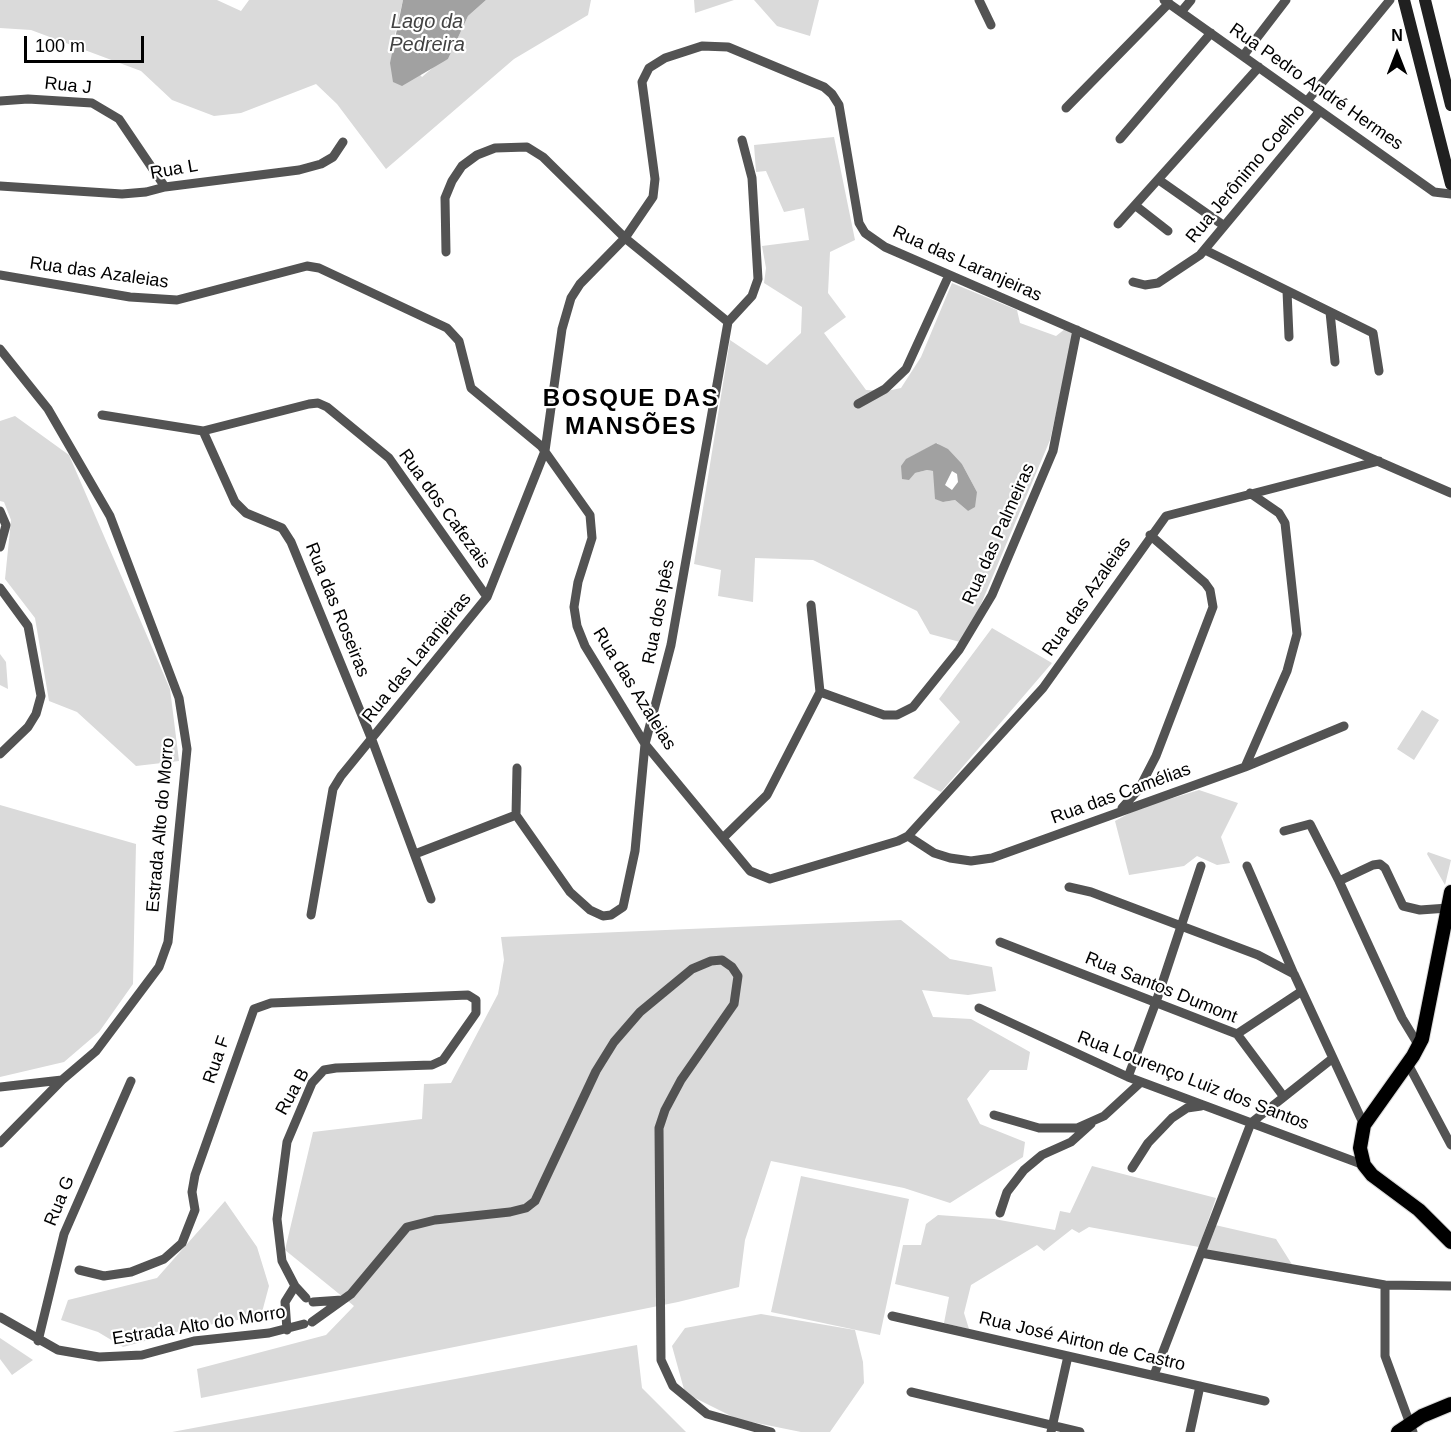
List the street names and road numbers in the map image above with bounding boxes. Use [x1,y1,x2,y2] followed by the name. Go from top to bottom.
[1225,19,1407,155] street label: Rua Pedro André Hermes
[43,73,93,99] street label: Rua J
[1182,100,1310,248] street label: Rua Jerônimo Coelho
[148,155,200,185] street label: Rua L
[889,221,1045,307] street label: Rua das Laranjeiras
[28,253,170,293] street label: Rua das Azaleias
[394,445,494,573] street label: Rua dos Cafezais
[958,460,1040,608] street label: Rua das Palmeiras
[1038,533,1136,661] street label: Rua das Azaleias
[300,540,374,680] street label: Rua das Roseiras
[638,558,680,666] street label: Rua dos Ipês
[358,589,476,727] street label: Rua das Laranjeiras
[588,624,680,754] street label: Rua das Azaleias
[143,737,179,913] street label: Estrada Alto do Morro
[1048,759,1194,829] street label: Rua das Camélias
[1082,948,1240,1028] street label: Rua Santos Dumont
[1074,1027,1312,1135] street label: Rua Lourenço Luiz dos Santos
[199,1033,235,1087] street label: Rua F
[271,1065,315,1119] street label: Rua B
[40,1173,80,1229] street label: Rua G
[111,1302,287,1350] street label: Estrada Alto do Morro
[977,1308,1187,1376] street label: Rua José Airton de Castro

